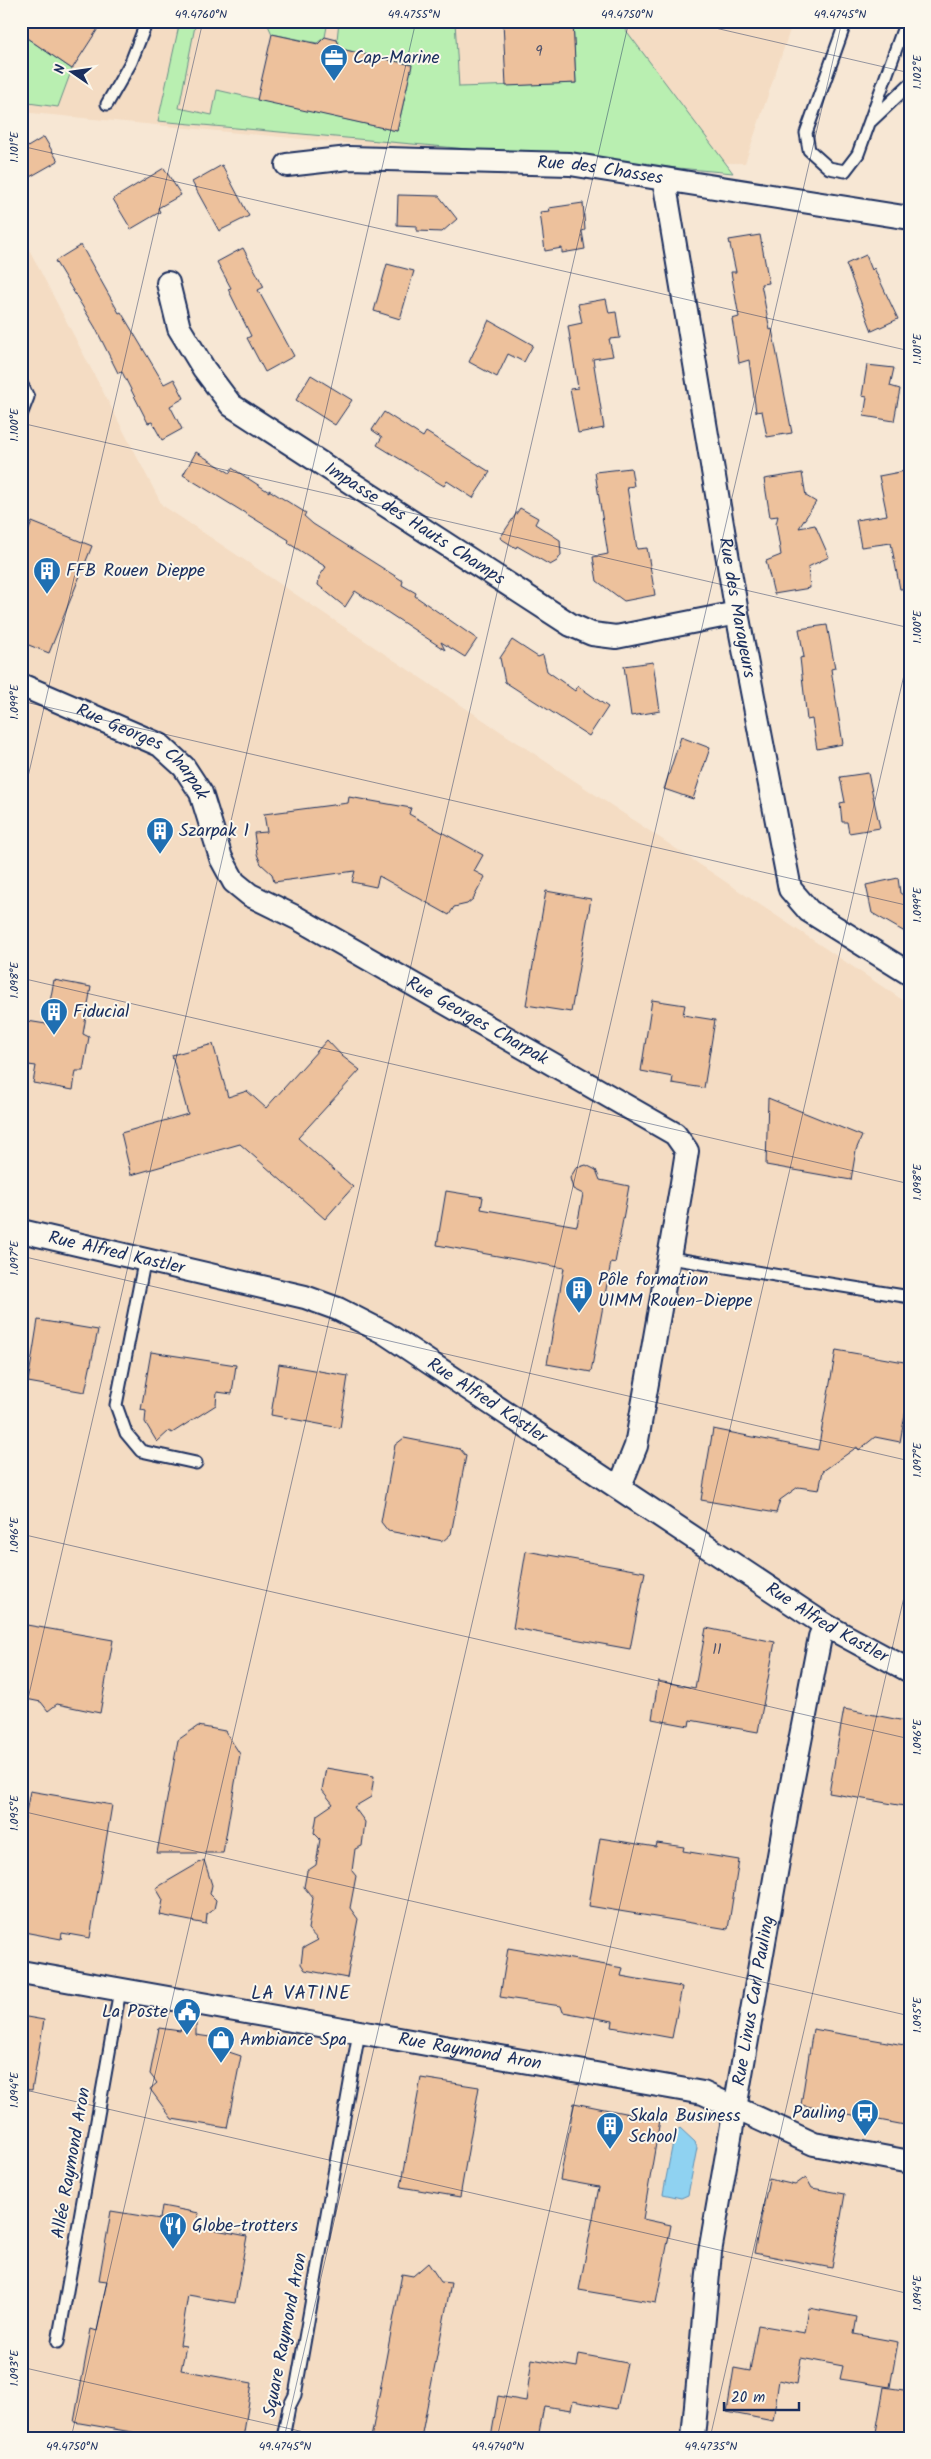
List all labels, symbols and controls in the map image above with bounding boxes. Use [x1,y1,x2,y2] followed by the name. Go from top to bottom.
[175,5,227,24] text: 49.4760°N
[388,5,440,24] text: 49.4755°N
[601,5,653,24] text: 49.4750°N
[814,5,866,24] text: 49.4745°N
[535,40,543,64] house number: 9
[319,43,349,82] office icon: Cap-Marine
[353,44,440,73] place label: Cap-Marine
[48,48,98,98] north arrow
[908,54,927,89] text: 1.102°E
[49,62,72,76] text: N
[5,130,24,163] text: 1.101°E
[537,149,665,193] street label: Rue des Chasses
[908,332,927,365] text: 1.101°E
[5,407,24,442] text: 1.100°E
[318,455,511,593] street label: Impasse des Hauts Champs
[710,535,764,681] street label: Rue des Marayeurs
[32,556,62,595] building icon: FFB Rouen Dieppe
[66,557,205,586] place label: FFB Rouen Dieppe
[908,609,927,644] text: 1.100°E
[5,683,24,720] text: 1.099°E
[71,696,217,803] street label: Rue Georges Charpak
[145,816,175,855] building icon: Szarpak 1
[179,817,249,846] place label: Szarpak 1
[908,886,927,923] text: 1.099°E
[5,961,24,998] text: 1.098°E
[401,969,554,1074] street label: Rue Georges Charpak
[39,997,69,1036] building icon: Fiducial
[73,998,130,1027] place label: Fiducial
[908,1163,927,1200] text: 1.098°E
[45,1223,189,1283] street label: Rue Alfred Kastler
[5,1239,24,1276] text: 1.097°E
[598,1266,753,1316] place label: Pôle formation UIMM Rouen-Dieppe
[564,1275,594,1314] building icon: Pôle formation UIMM Rouen-Dieppe
[421,1350,554,1452] street label: Rue Alfred Kastler
[908,1441,927,1478] text: 1.097°E
[5,1516,24,1553] text: 1.096°E
[759,1575,894,1672] street label: Rue Alfred Kastler
[712,1638,722,1662] house number: 11
[908,1718,927,1755] text: 1.096°E
[5,1794,24,1831] text: 1.095°E
[725,1913,783,2088] street label: Rue Linus Carl Pauling
[251,1979,351,2009] district label: LA VATINE
[908,1996,927,2033] text: 1.095°E
[172,1997,202,2036] public building icon: La Poste
[102,1998,168,2027] place label: La Poste
[206,2025,236,2064] shop icon: Ambiance Spa
[396,2025,544,2079] street label: Rue Raymond Aron
[240,2026,347,2055] place label: Ambiance Spa
[5,2071,24,2108] text: 1.094°E
[44,2085,100,2241] street label: Allée Raymond Aron
[850,2098,880,2137] bus stop icon: Pauling
[792,2099,846,2128] place label: Pauling
[629,2102,741,2152] place label: Skala Business School
[595,2111,625,2150] building icon: Skala Business School
[158,2211,188,2250] restaurant icon: Globe-trotters
[192,2212,298,2241] place label: Globe-trotters
[256,2250,316,2420] street label: Square Raymond Aron
[908,2274,927,2311] text: 1.094°E
[5,2349,24,2386] text: 1.093°E
[724,2379,798,2411] scale bar
[731,2386,765,2410] text: 20 m
[46,2437,98,2456] text: 49.4750°N
[259,2437,311,2456] text: 49.4745°N
[472,2437,524,2456] text: 49.4740°N
[685,2437,737,2456] text: 49.4735°N

